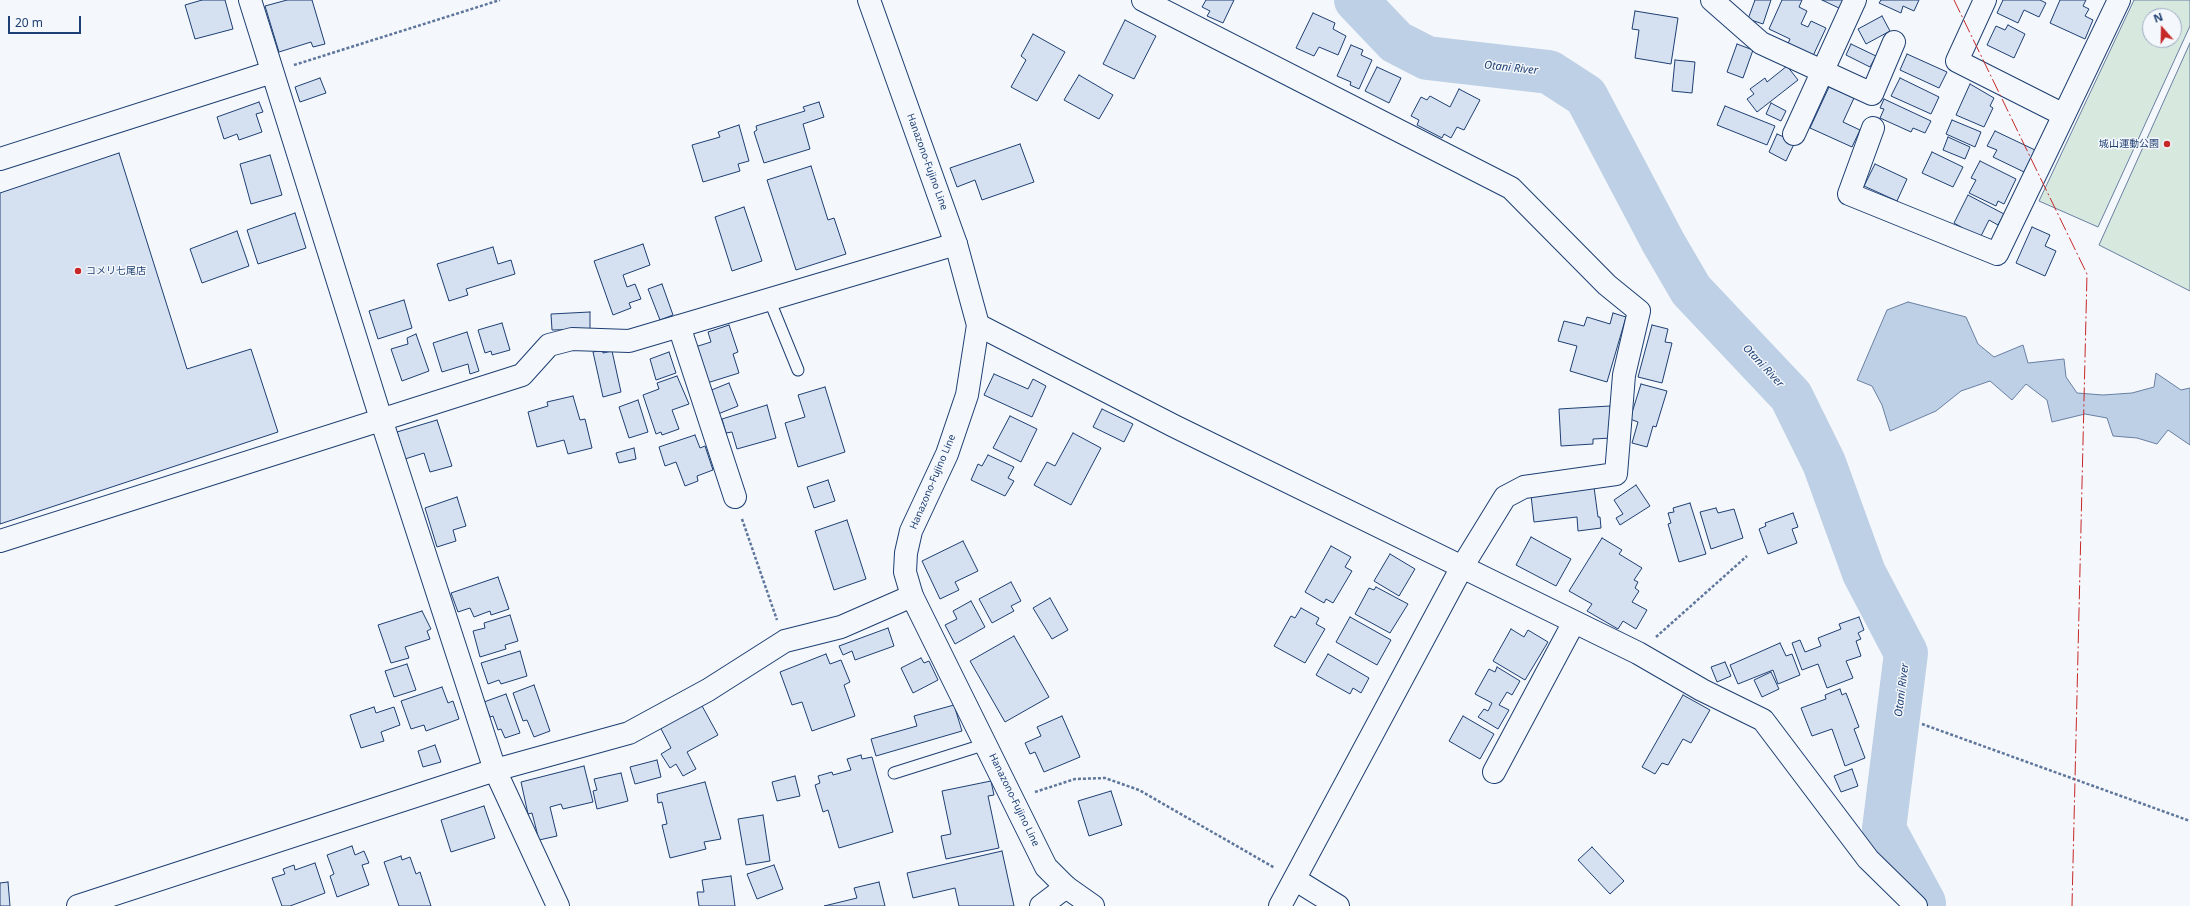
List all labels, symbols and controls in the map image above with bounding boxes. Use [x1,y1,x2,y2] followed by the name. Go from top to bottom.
[10,8,83,34] scale bar
[2142,8,2182,48] north arrow
[2151,9,2165,26] text: N
[15,14,43,31] text: 20 m
[1483,59,1539,77] water label: Otani River
[904,112,950,212] street label: Hanazono-Fujino Line
[2099,138,2159,150] place label: 城山運動公園
[2162,139,2172,149] marker: 城山運動公園
[86,265,146,277] place label: コメリ七尾店
[73,266,83,276] marker: コメリ七尾店
[1740,342,1786,390] water label: Otani River
[908,433,958,531] street label: Hanazono-Fujino Line
[1892,662,1912,718] water label: Otani River
[986,752,1042,848] street label: Hanazono-Fujino Line

